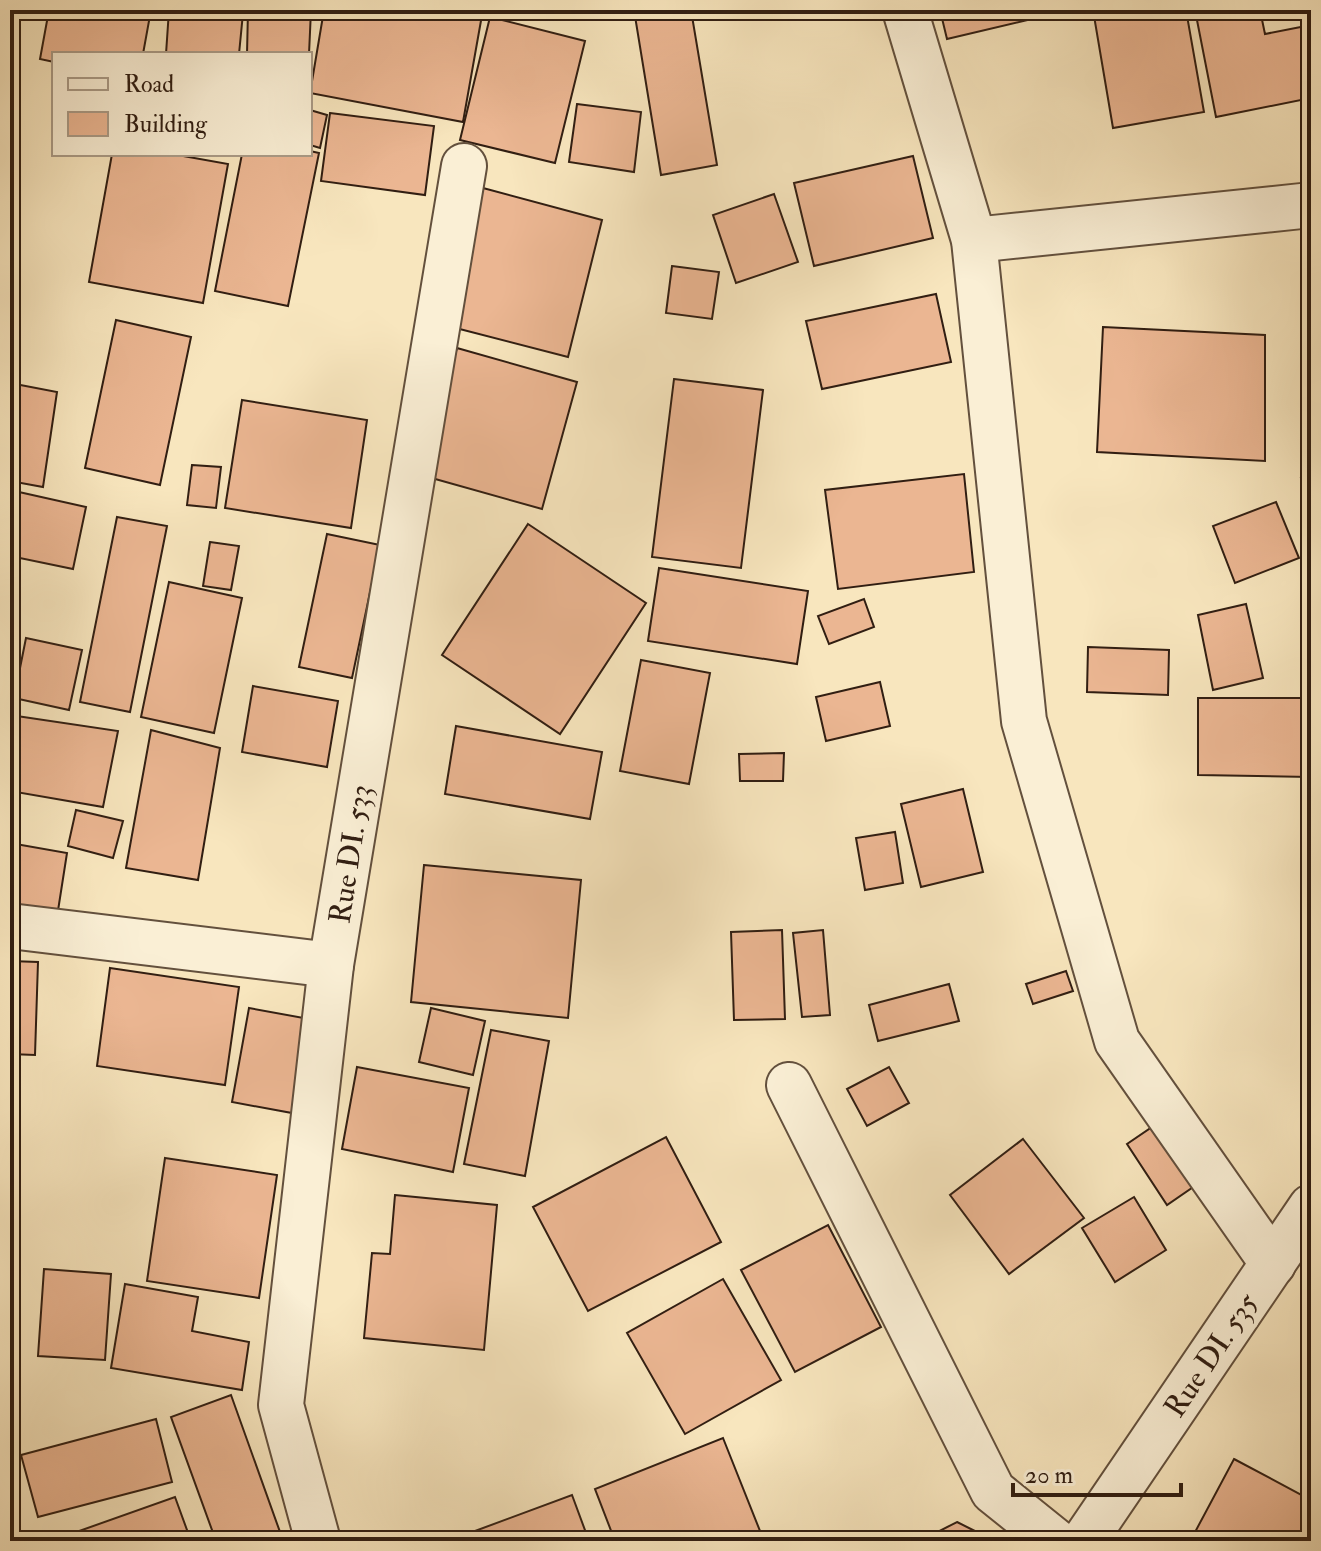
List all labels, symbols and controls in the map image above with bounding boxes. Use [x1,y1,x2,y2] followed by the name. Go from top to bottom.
[52,52,312,156] legend
[124,69,174,100] text: Road
[124,109,208,140] text: Building
[321,782,380,926] street label: Rue DI. 533
[1156,1285,1267,1424] street label: Rue DI. 535
[1013,1447,1181,1497] scale bar
[1025,1460,1074,1491] text: 20 m

